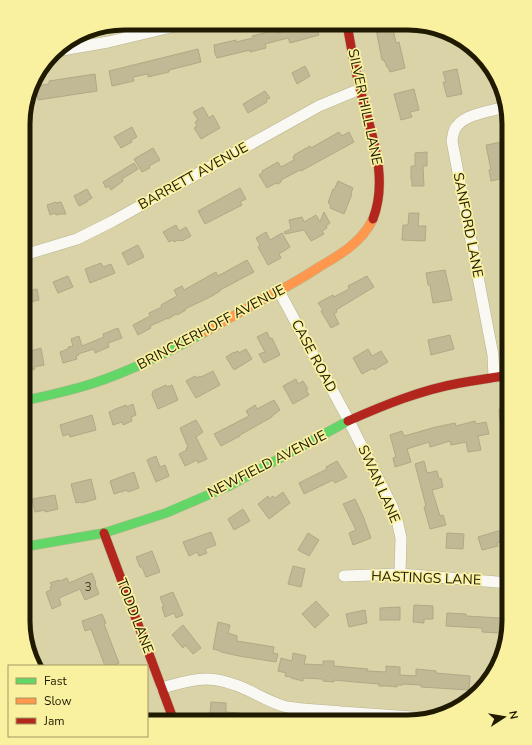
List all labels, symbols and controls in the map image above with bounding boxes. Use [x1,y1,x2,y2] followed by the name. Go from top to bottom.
[343,47,387,167] street label: SILVER HILL LANE
[135,138,251,214] street label: BARRETT AVENUE
[448,171,488,279] street label: SANFORD LANE
[134,280,288,374] street label: BRINCKERHOFF AVENUE
[287,316,341,396] street label: CASE ROAD
[204,426,330,502] street label: NEWFIELD AVENUE
[353,442,405,526] street label: SWAN LANE
[371,567,481,589] street label: HASTINGS LANE
[112,576,158,656] street label: TODD LANE
[84,579,92,595] house number: 3
[8,665,148,737] legend
[44,673,67,689] text: Fast
[44,693,72,709] text: Slow
[484,697,524,737] north arrow
[505,709,521,721] text: N
[43,713,65,729] text: Jam

